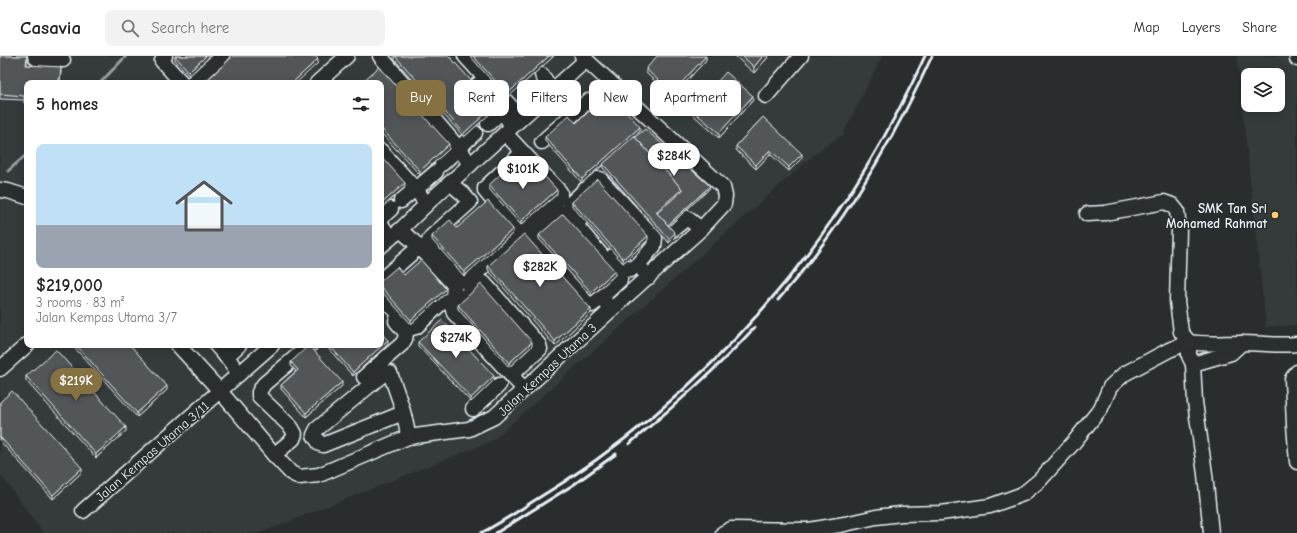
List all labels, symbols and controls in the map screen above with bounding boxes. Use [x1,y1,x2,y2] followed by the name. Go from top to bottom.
[105,10,385,46] search box
[20,17,81,39] text: Casavia
[119,17,141,39] icon: search
[151,19,229,37] text: Search here
[1133,19,1160,36] text: Map
[1182,19,1220,36] text: Layers
[1242,19,1277,36] text: Share
[1241,68,1285,112] map controls
[1241,68,1285,112] button: layers
[396,80,446,116] chip: Buy
[454,80,509,116] chip: Rent
[517,80,581,116] chip: Filters
[589,80,642,116] chip: New
[650,80,741,116] chip: Apartment
[350,93,372,115] icon: filters
[36,95,98,114] text: 5 homes
[646,143,702,177] pin: $284K
[657,148,691,163] text: $284K
[495,156,551,190] pin: $101K
[507,161,539,176] text: $101K
[168,170,240,242] icon: home
[1166,201,1268,231] place label: SMK Tan Sri Mohamed Rahmat
[1270,210,1280,220] marker: SMK Tan Sri Mohamed Rahmat
[512,254,568,288] pin: $282K
[523,259,557,274] text: $282K
[36,276,103,295] text: $219,000
[36,295,124,310] text: 3 rooms · 83 m²
[36,310,177,325] text: Jalan Kempas Utama 3/7
[495,320,600,419] street label: Jalan Kempas Utama 3
[428,325,484,359] pin: $274K
[440,330,472,345] text: $274K
[48,368,104,402] pin: $219K
[59,373,93,388] text: $219K
[93,398,212,505] street label: Jalan Kempas Utama 3/11

